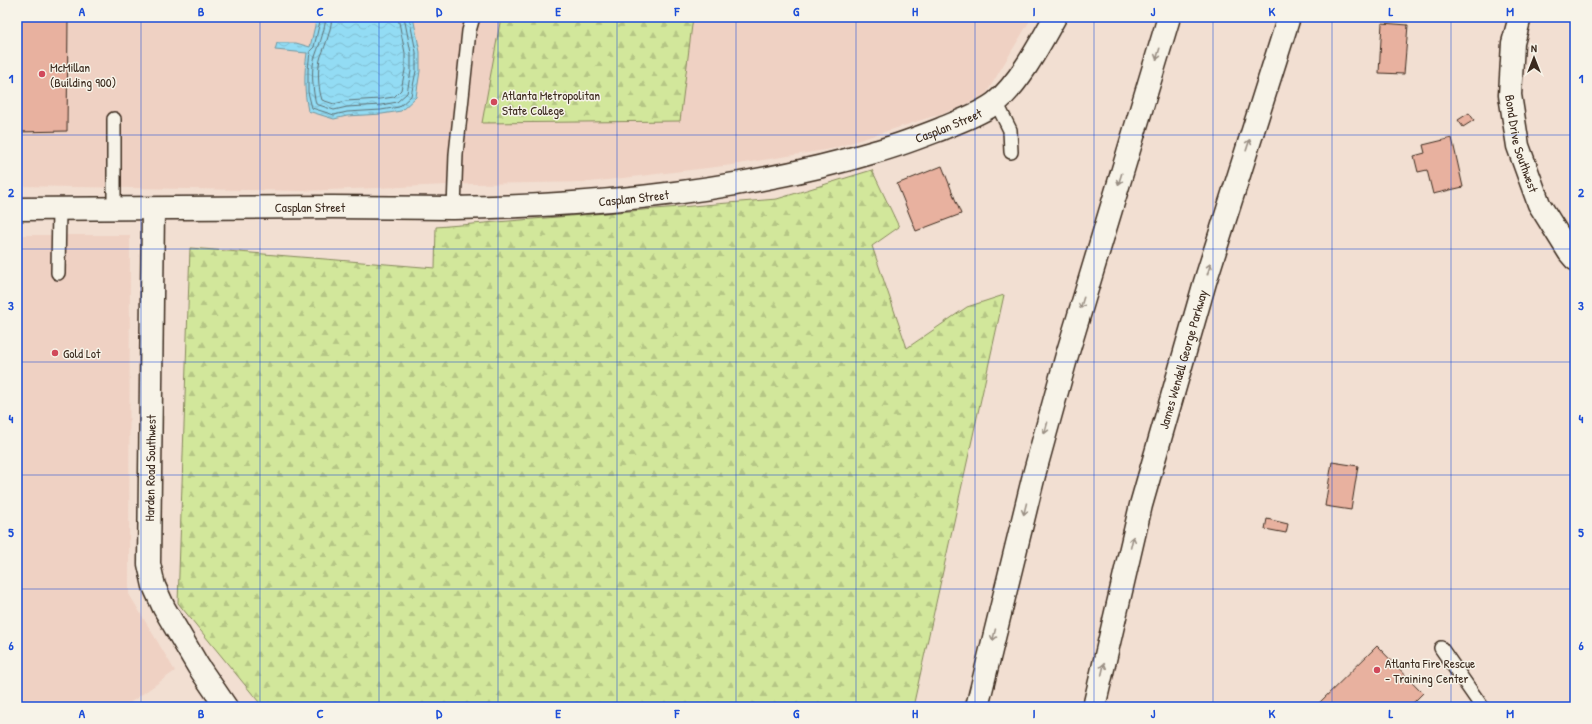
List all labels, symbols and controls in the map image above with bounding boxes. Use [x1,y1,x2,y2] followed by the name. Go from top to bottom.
[79,2,86,20] text: A
[198,2,205,20] text: B
[316,2,324,20] text: C
[436,2,443,20] text: D
[555,2,561,20] text: E
[674,2,681,20] text: F
[793,2,800,20] text: G
[912,2,918,20] text: H
[1032,2,1036,20] text: I
[1151,2,1156,20] text: J
[1269,2,1276,20] text: K
[1389,2,1394,20] text: L
[1506,2,1514,20] text: M
[1514,38,1554,78] north arrow
[1531,41,1537,55] text: N
[1153,48,1161,60] one-way arrow
[50,58,116,91] place label: McMillan (Building 900)
[9,69,14,87] text: 1
[37,69,47,79] marker: McMillan (Building 900)
[1579,69,1584,87] text: 1
[502,86,600,119] place label: Atlanta Metropolitan State College
[1501,93,1543,195] street label: Bond Drive Southwest
[489,97,499,107] marker: Atlanta Metropolitan State College
[912,104,985,147] street label: Casplan Street
[1245,139,1252,152] one-way arrow
[1116,172,1123,185] one-way arrow
[8,183,15,201] text: 2
[1578,183,1585,201] text: 2
[598,185,670,210] street label: Casplan Street
[275,198,346,216] street label: Casplan Street
[1206,263,1213,276] one-way arrow
[1154,287,1211,431] street label: James Wendell George Parkway
[8,296,14,314] text: 3
[1078,296,1085,309] one-way arrow
[1578,296,1584,314] text: 3
[63,344,101,362] place label: Gold Lot
[50,348,60,358] marker: Gold Lot
[9,409,14,427] text: 4
[1579,409,1584,427] text: 4
[140,414,160,521] street label: Harden Road Southwest
[1042,421,1050,434] one-way arrow
[1021,502,1029,515] one-way arrow
[8,523,14,541] text: 5
[1578,523,1584,541] text: 5
[1129,536,1137,549] one-way arrow
[990,628,998,641] one-way arrow
[8,636,14,654] text: 6
[1578,636,1584,654] text: 6
[1385,654,1475,687] place label: Atlanta Fire Rescue - Training Center
[1099,663,1107,676] one-way arrow
[1372,665,1382,675] marker: Atlanta Fire Rescue - Training Center
[79,704,86,722] text: A
[198,704,205,722] text: B
[316,704,324,722] text: C
[436,704,443,722] text: D
[555,704,561,722] text: E
[674,704,681,722] text: F
[793,704,800,722] text: G
[912,704,918,722] text: H
[1032,704,1036,722] text: I
[1151,704,1156,722] text: J
[1269,704,1276,722] text: K
[1389,704,1394,722] text: L
[1506,704,1514,722] text: M

